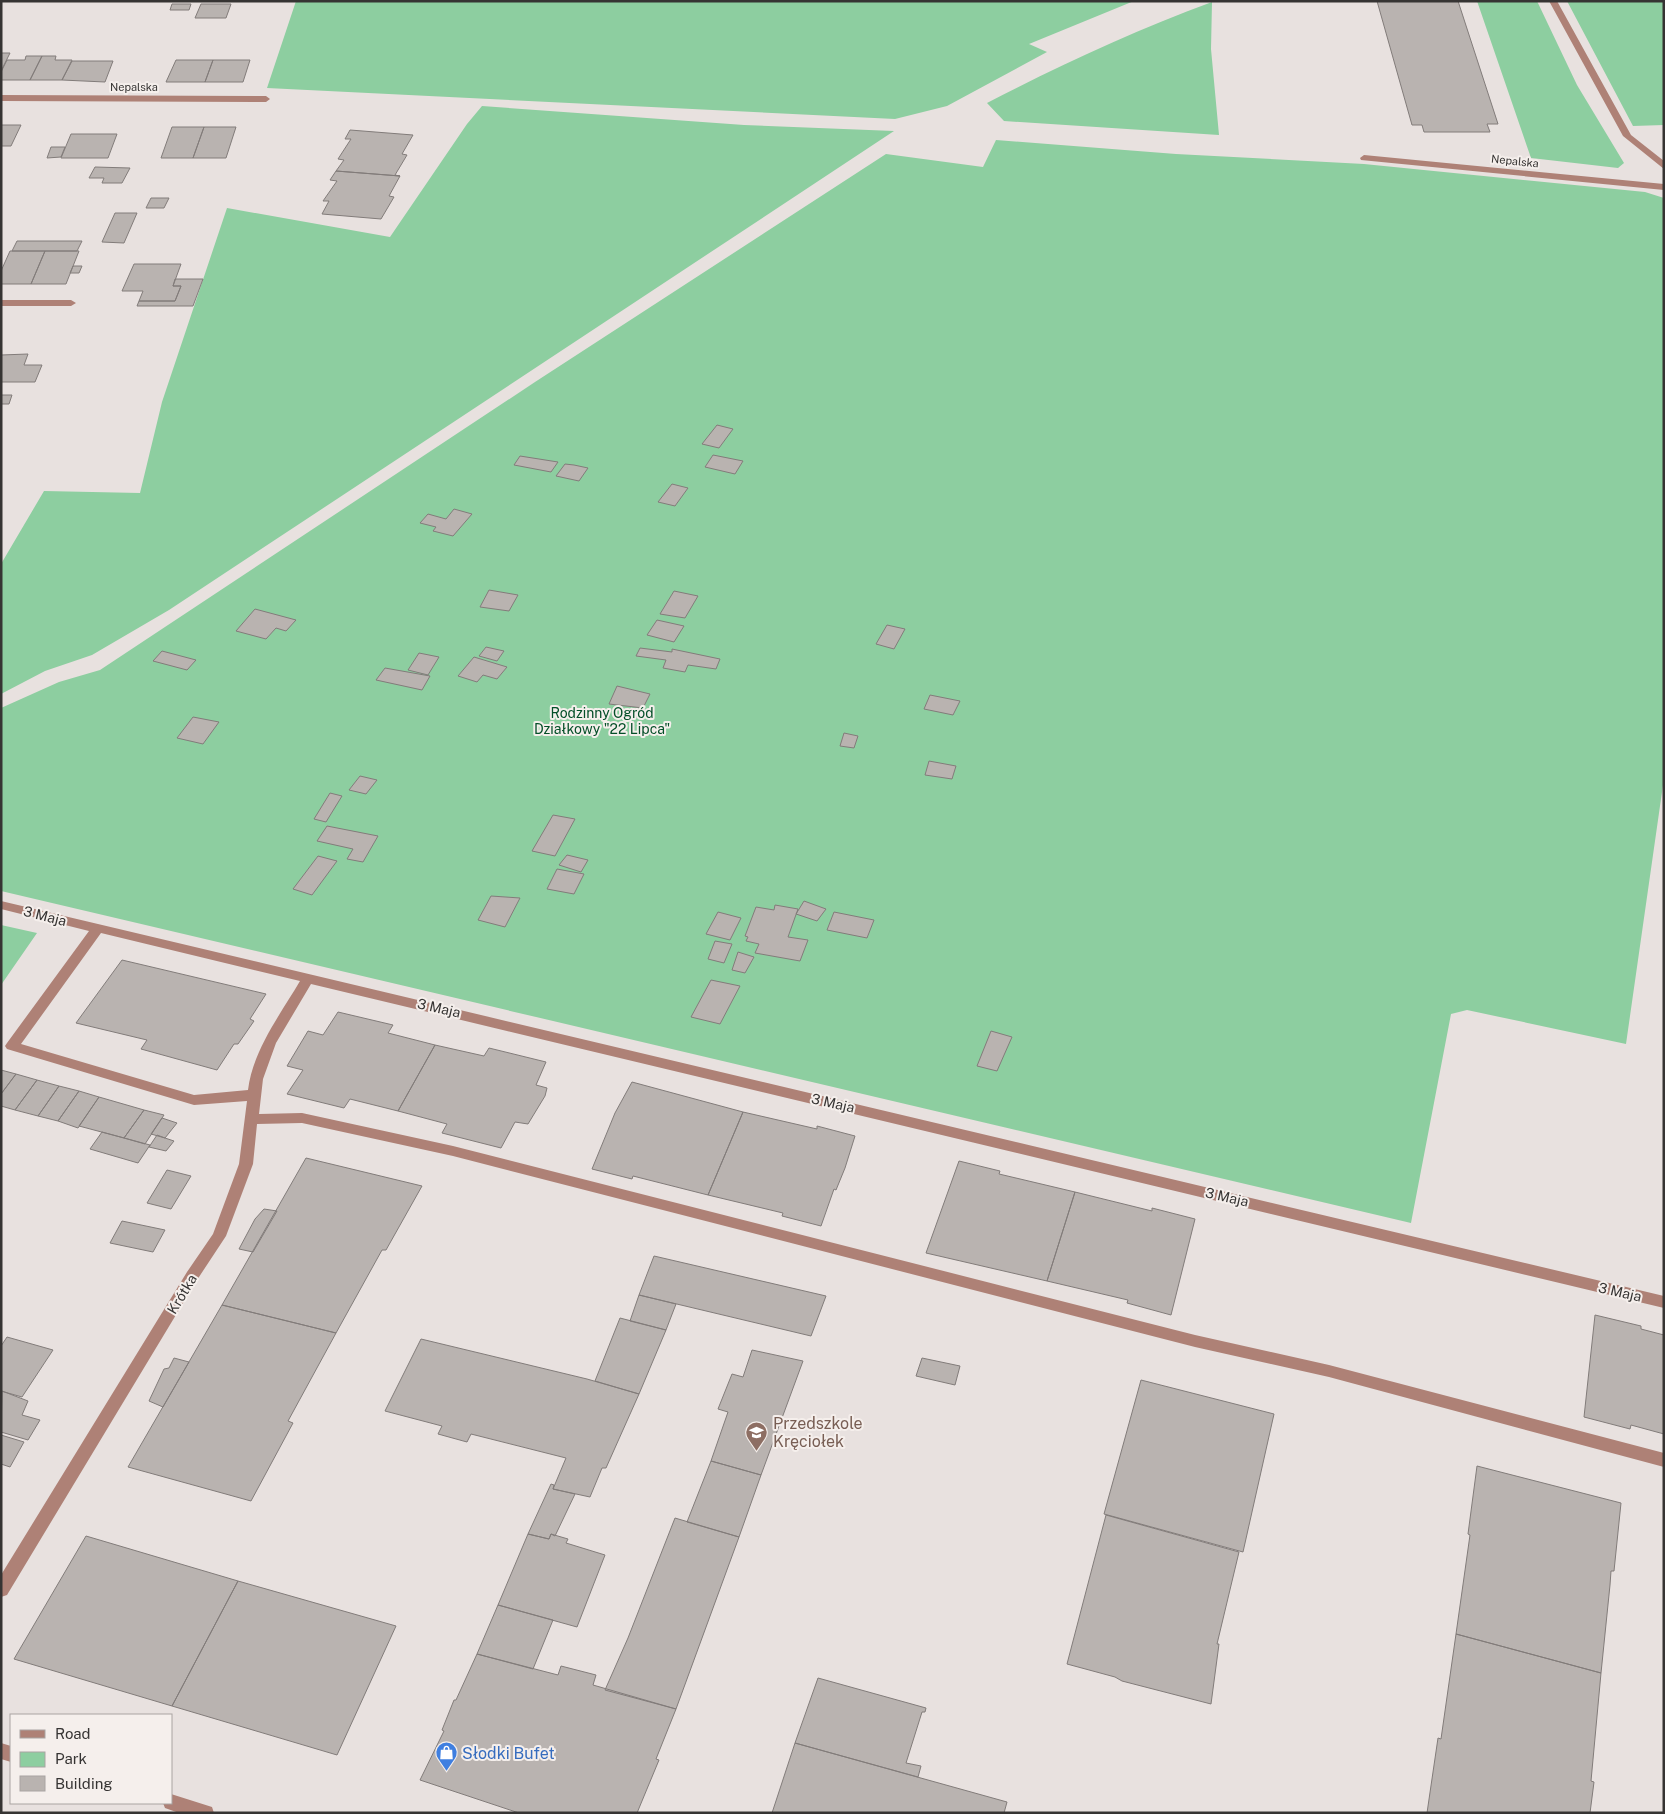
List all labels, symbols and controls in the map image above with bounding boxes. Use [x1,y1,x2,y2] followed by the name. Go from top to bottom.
[110,81,158,93] street label: Nepalska
[1491,153,1539,169] street label: Nepalska
[534,705,670,737] park label: Rodzinny Ogród Działkowy "22 Lipca"
[22,903,68,929] street label: 3 Maja
[416,995,462,1021] street label: 3 Maja
[810,1090,856,1116] street label: 3 Maja
[1204,1184,1250,1210] street label: 3 Maja
[164,1271,200,1317] street label: Krótka
[1597,1279,1643,1305] street label: 3 Maja
[773,1414,863,1451] place label: Przedszkole Kręciołek
[745,1420,769,1451] school or university icon: Przedszkole Kręciołek
[10,1714,172,1804] legend
[55,1725,91,1742] text: Road
[434,1741,458,1772] shop icon: Słodki Bufet
[462,1744,555,1763] place label: Słodki Bufet
[55,1750,87,1767] text: Park
[55,1775,113,1792] text: Building

